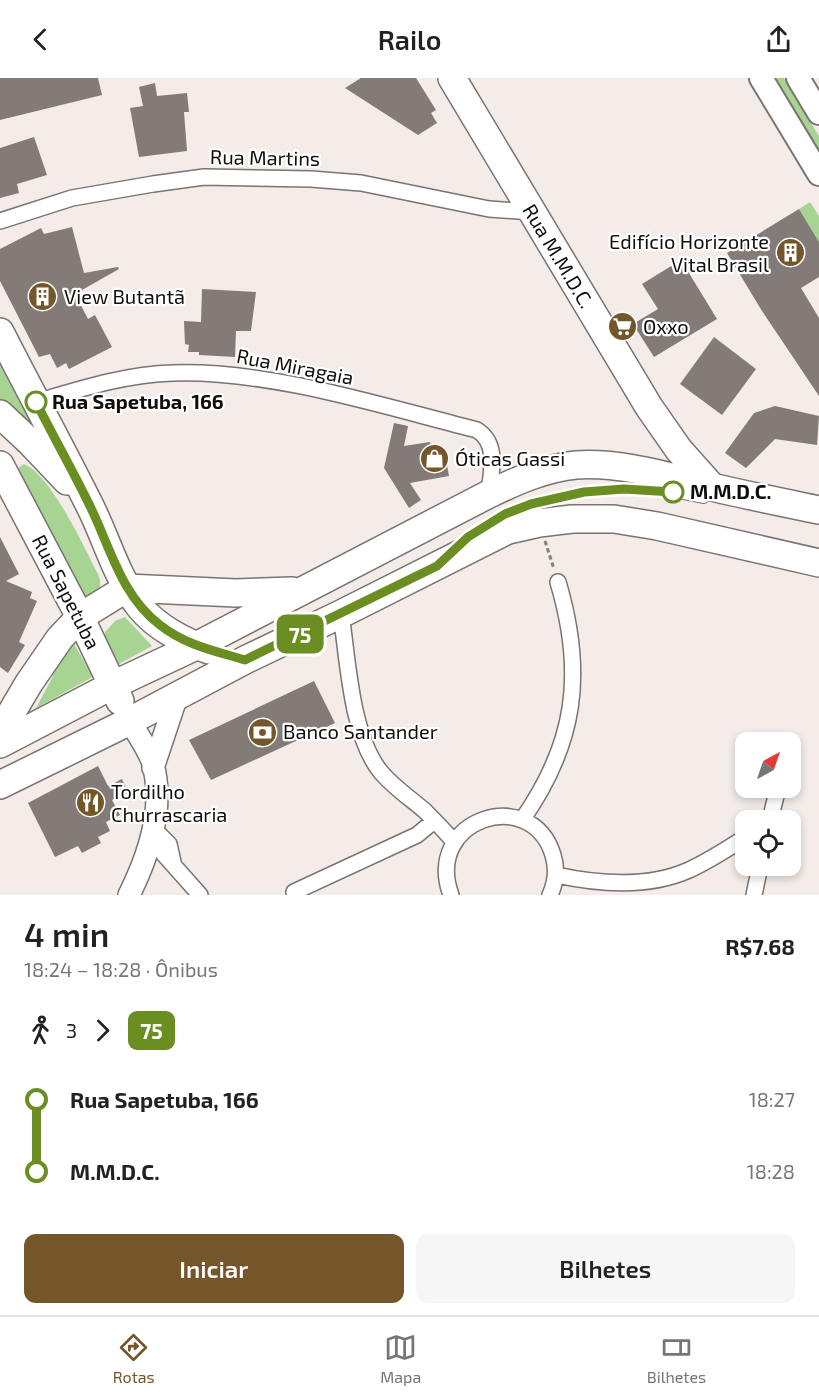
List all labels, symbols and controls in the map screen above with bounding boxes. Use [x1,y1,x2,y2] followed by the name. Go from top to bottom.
[24,23,57,56] icon: back
[378,23,441,55] text: Railo
[762,23,795,56] icon: share
[210,144,320,170] street label: Rua Martins
[518,199,599,312] street label: Rua M.M.D.C.
[609,229,769,276] place label: Edifício Horizonte Vital Brasil
[774,237,806,269] building icon: Edifício Horizonte Vital Brasil
[27,281,59,313] building icon: View Butantã
[64,284,185,308] place label: View Butantã
[606,311,638,343] supermarket icon: Oxxo
[643,314,689,338] place label: Oxxo
[235,343,356,389] street label: Rua Miragaia
[52,389,224,413] place label: Rua Sapetuba, 166
[25,391,47,413] marker: Rua Sapetuba, 166
[418,443,450,475] shop icon: Óticas Gassi
[455,446,565,470] place label: Óticas Gassi
[690,479,772,503] place label: M.M.D.C.
[662,481,684,503] marker: M.M.D.C.
[28,530,106,653] street label: Rua Sapetuba
[273,614,327,654] line badge: 75
[289,622,311,647] text: 75
[246,716,278,748] bank icon: Banco Santander
[283,719,438,743] place label: Banco Santander
[735,732,801,798] north arrow
[735,732,801,876] map controls
[111,779,227,826] place label: Tordilho Churrascaria
[74,787,106,819] restaurant icon: Tordilho Churrascaria
[735,810,801,876] button: locate
[24,914,109,954] text: 4 min
[725,933,795,959] text: R$7.68
[24,957,218,981] text: 18:24 – 18:28 · Ônibus
[24,1014,57,1047] icon: walk
[86,1014,119,1047] icon: forward
[66,1018,77,1042] text: 3
[140,1018,163,1043] text: 75
[70,1086,259,1112] text: Rua Sapetuba, 166
[749,1087,795,1111] text: 18:27
[70,1158,160,1184] text: M.M.D.C.
[747,1159,795,1183] text: 18:28
[24,1234,404,1303] button: Iniciar
[416,1234,795,1303] button: Bilhetes
[113,1331,155,1386] tab: Rotas
[380,1331,421,1386] tab: Mapa
[647,1331,706,1386] tab: Bilhetes

